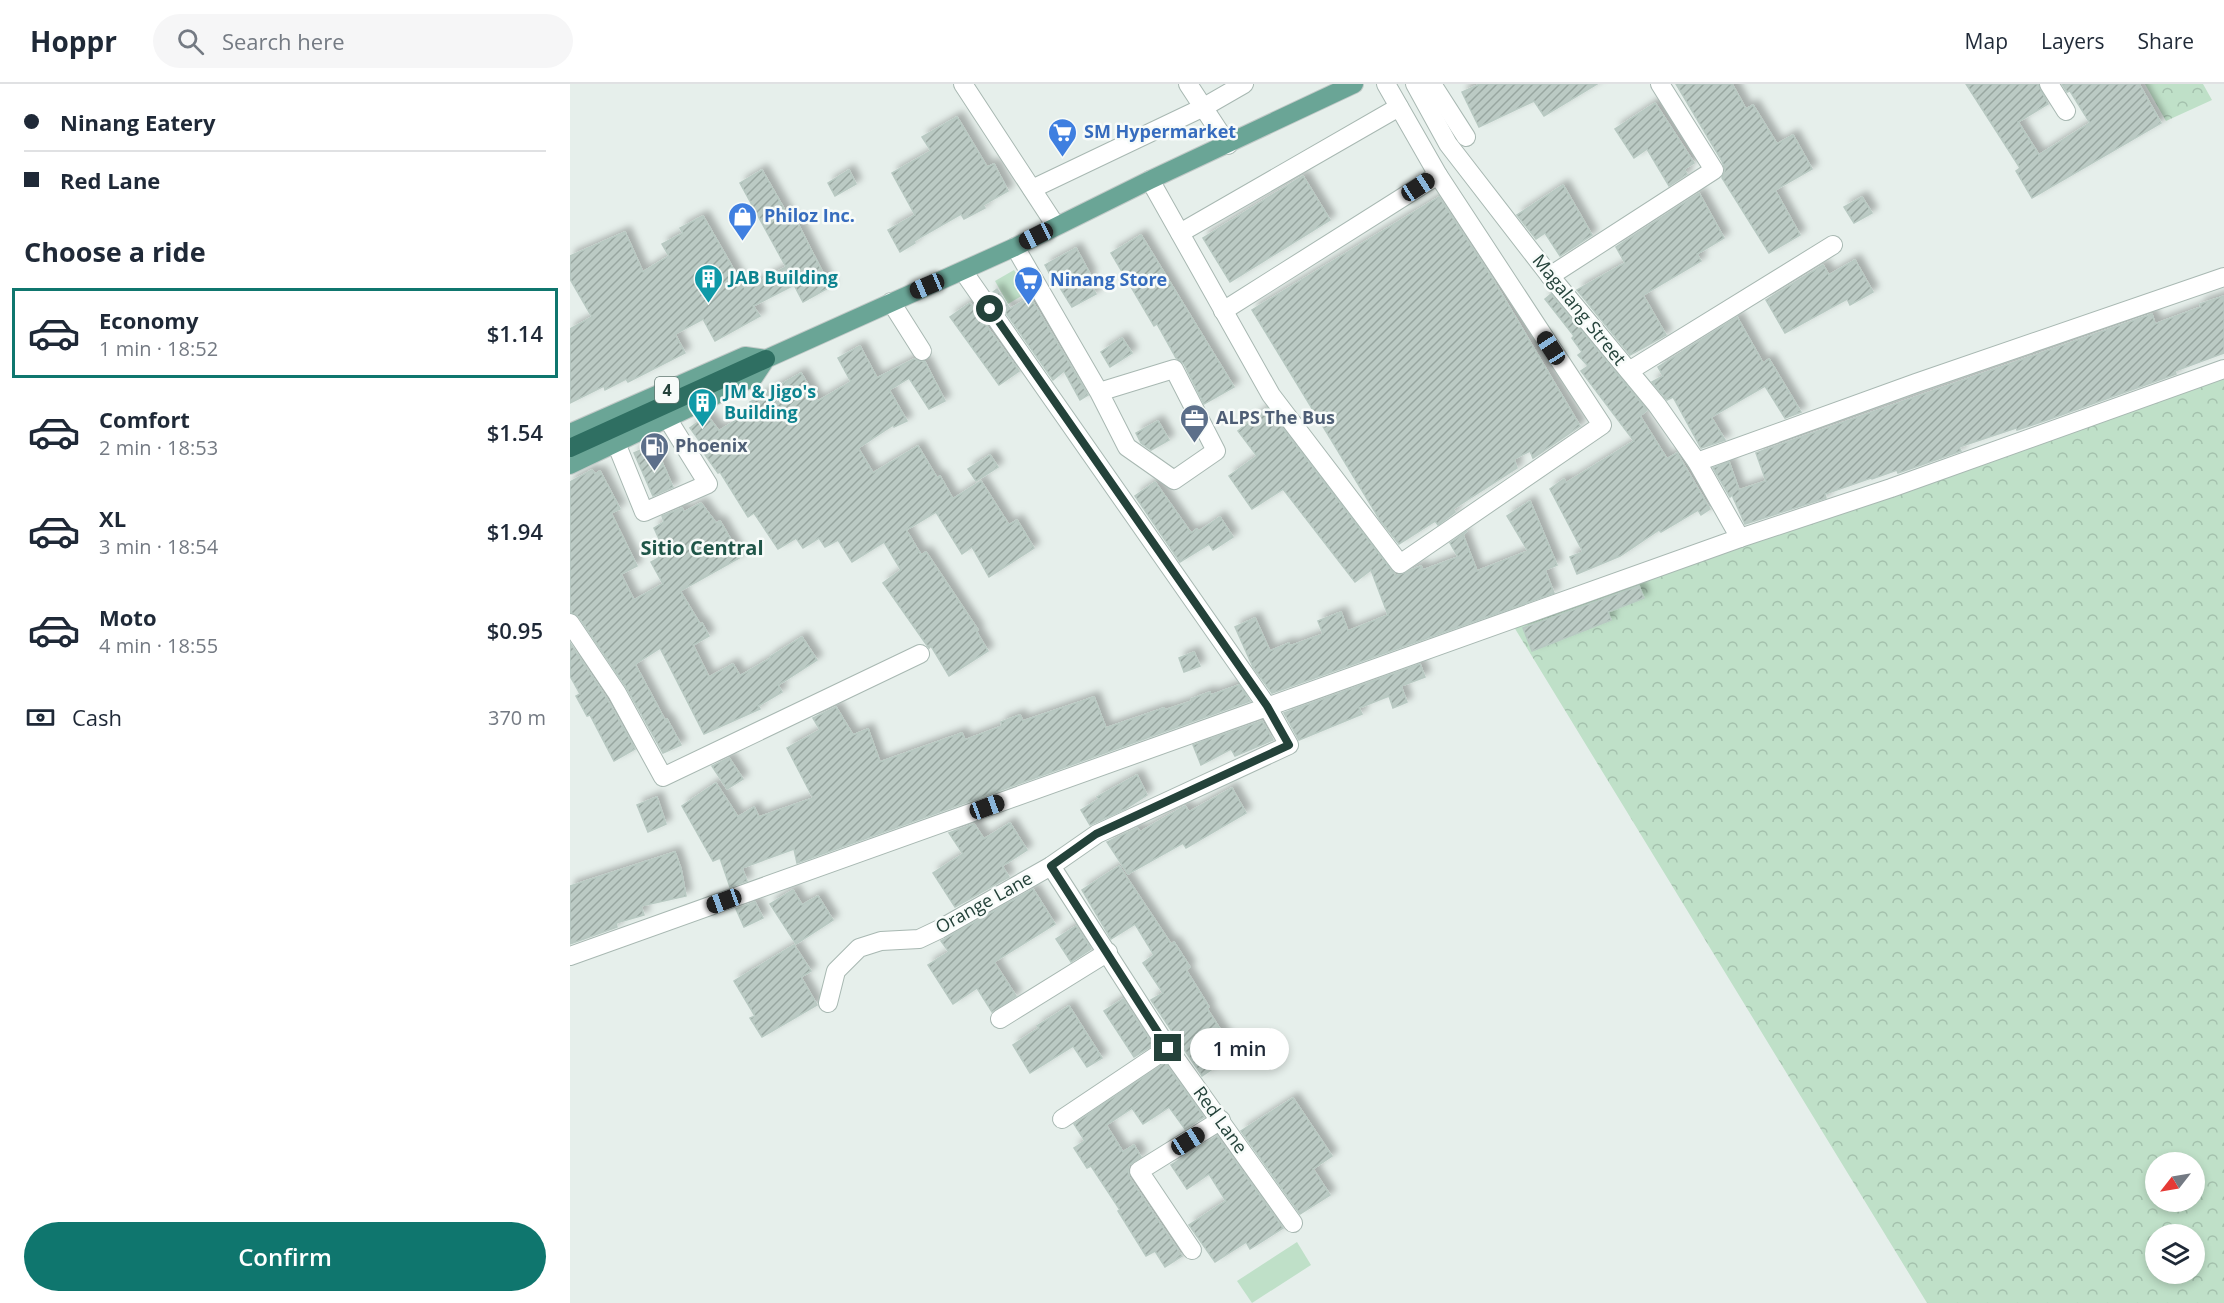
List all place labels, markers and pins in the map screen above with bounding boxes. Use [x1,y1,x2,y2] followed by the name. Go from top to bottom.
[1047,116,1079,158] supermarket icon: SM Hypermarket
[1084,119,1236,143] place label: SM Hypermarket
[727,200,759,242] shop icon: Philoz Inc.
[764,203,855,227] place label: Philoz Inc.
[692,262,724,304] building icon: JAB Building
[1013,264,1045,306] supermarket icon: Ninang Store
[727,265,838,289] place label: JAB Building
[1050,267,1167,291] place label: Ninang Store
[722,379,816,424] place label: JM & Jigo's Building
[687,386,719,428] building icon: JM & Jigo's Building
[1179,402,1211,444] office icon: ALPS The Bus
[1216,405,1335,429] place label: ALPS The Bus
[638,430,670,472] fuel station icon: Phoenix
[675,433,748,457] place label: Phoenix

